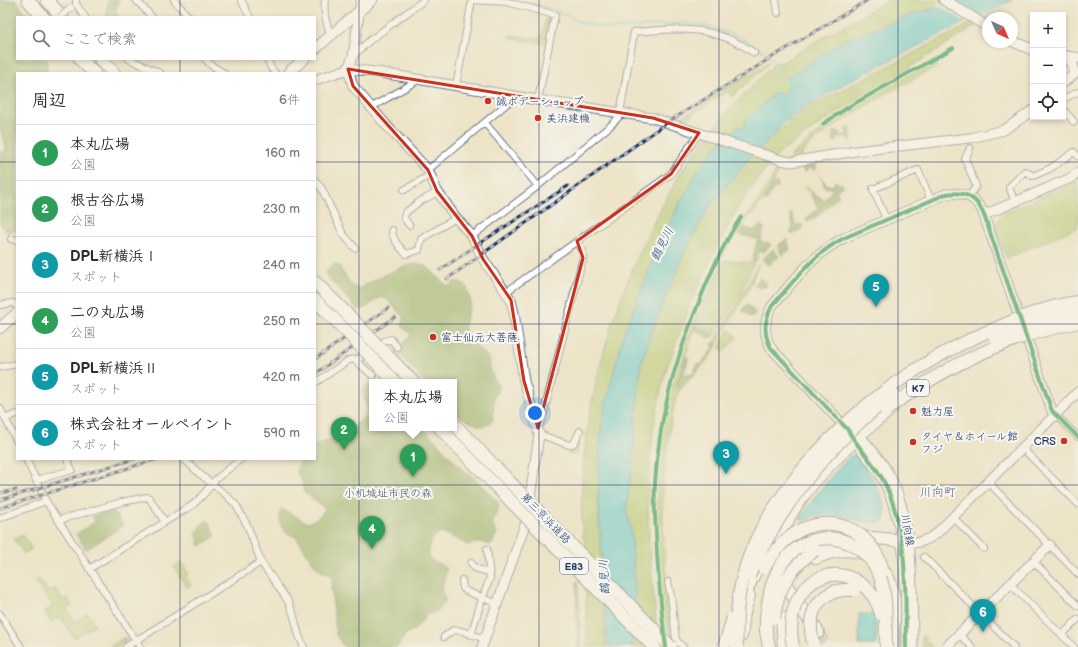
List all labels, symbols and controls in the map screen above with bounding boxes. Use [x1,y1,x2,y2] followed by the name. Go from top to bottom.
[982,12,1018,48] north arrow
[1030,12,1066,120] map controls
[1030,12,1066,48] button: +
[16,16,316,60] search box
[30,27,52,49] icon: search
[62,30,137,49] text: ここで検索
[1030,48,1066,84] button: −
[1030,84,1066,120] button: locate
[32,91,66,111] text: 周辺
[279,92,300,108] text: 6件
[496,95,584,108] place label: 誠ボデーショップ
[483,96,493,106] marker: 誠ボデーショップ
[546,112,590,125] place label: 美浜建機
[533,113,543,123] marker: 美浜建機
[70,135,130,154] text: 本丸広場
[42,145,48,161] text: 1
[265,145,300,161] text: 160 m
[70,157,96,173] text: 公園
[70,191,145,210] text: 根古谷広場
[41,201,49,217] text: 2
[263,201,300,217] text: 230 m
[70,213,96,229] text: 公園
[648,225,677,264] water label: 鶴見川
[70,247,158,266] text: DPL新横浜Ⅰ
[41,257,49,273] text: 3
[263,257,300,273] text: 240 m
[70,269,122,285] text: スポット
[863,274,889,307] pin: 5
[70,303,145,322] text: 二の丸広場
[41,313,49,329] text: 4
[263,313,300,329] text: 250 m
[70,325,96,341] text: 公園
[441,331,518,344] place label: 富士仙元大菩薩
[428,332,438,342] marker: 富士仙元大菩薩
[70,359,158,378] text: DPL新横浜Ⅱ
[41,369,49,385] text: 5
[262,369,300,385] text: 420 m
[369,379,457,431] popup
[907,380,929,396] road number: K7
[70,381,122,397] text: スポット
[383,388,443,407] text: 本丸広場
[525,403,545,423] your location
[921,405,954,418] place label: 魁力屋
[908,406,918,416] marker: 魁力屋
[383,410,409,426] text: 公園
[70,415,234,434] text: 株式会社オールペイント
[331,417,357,450] pin: 2
[41,425,49,441] text: 6
[263,425,300,441] text: 590 m
[921,430,1018,456] place label: タイヤ＆ホイール館 フジ
[1034,435,1056,448] place label: CRS
[1059,436,1069,446] marker: CRS
[70,437,122,453] text: スポット
[908,437,918,447] marker: タイヤ＆ホイール館 フジ
[713,441,739,474] pin: 3
[400,444,426,477] pin: 1
[920,485,956,500] district label: 川向町
[344,487,432,500] park label: 小机城址市民の森
[518,490,573,547] street label: 第三京浜道路
[898,513,917,547] street label: 川向線
[359,516,385,549] pin: 4
[560,558,588,574] road number: E83
[596,558,613,595] water label: 鶴見川
[970,599,996,632] pin: 6

